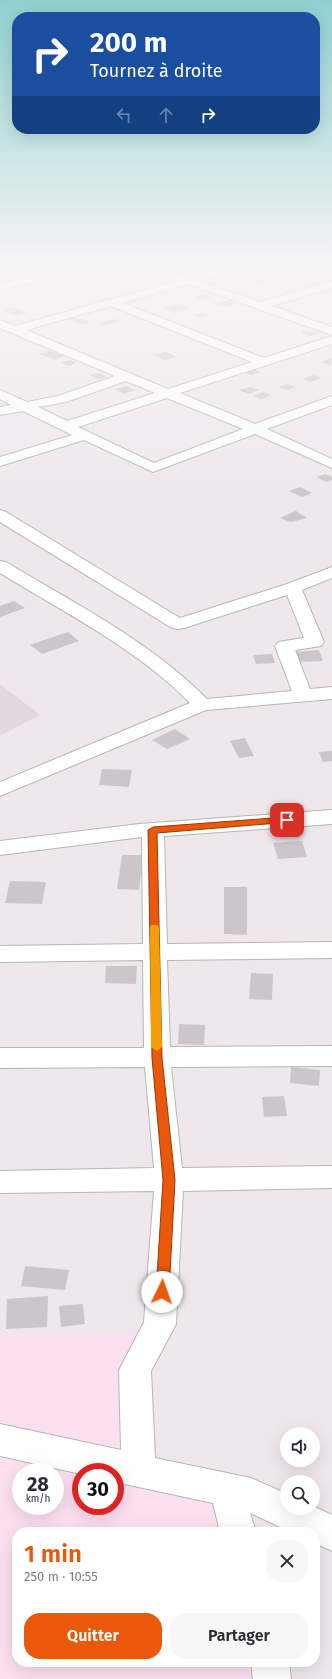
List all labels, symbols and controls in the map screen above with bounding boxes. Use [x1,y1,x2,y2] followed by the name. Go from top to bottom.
[90,26,168,59] text: 200 m
[24,28,76,80] icon: right
[90,60,222,82] text: Tournez à droite
[113,104,135,126] icon: left
[155,104,177,126] icon: ahead
[197,104,219,126] icon: right
[270,803,304,837] pin
[276,809,298,831] icon: arrive
[141,1271,183,1313] position arrow
[280,1427,320,1515] map controls
[280,1427,320,1467] button: sound
[72,1463,124,1515] speed limit sign: 30
[27,1472,49,1496] text: 28
[280,1475,320,1515] button: search
[26,1493,50,1505] text: km/h
[24,1540,82,1568] text: 1 min
[266,1540,308,1582] button: close
[24,1569,98,1584] text: 250 m · 10:55
[24,1613,162,1659] button: Quitter
[170,1613,308,1659] button: Partager

